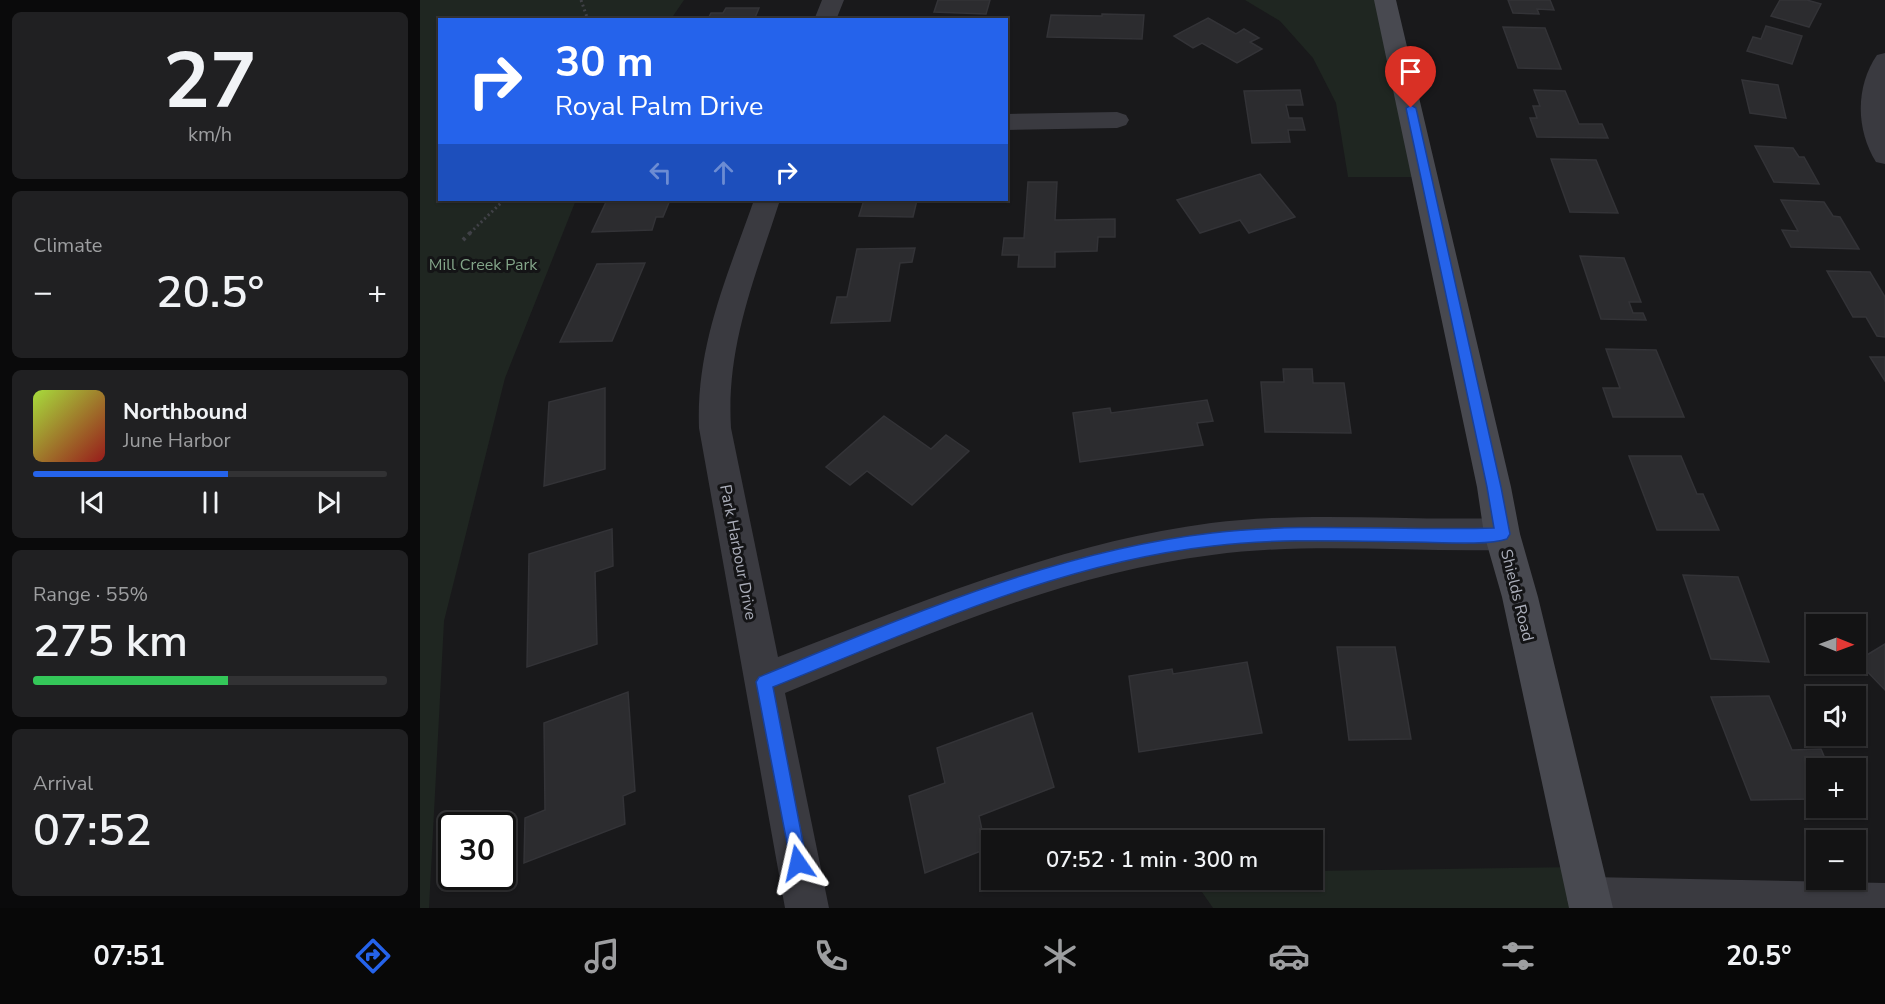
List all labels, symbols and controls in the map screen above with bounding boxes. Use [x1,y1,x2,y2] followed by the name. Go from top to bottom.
[163,28,257,135] text: 27
[555,34,654,91] text: 30 m
[456,42,534,120] icon: right
[1385,46,1436,108] pin
[1394,55,1427,88] icon: arrive
[555,88,763,125] text: Royal Palm Drive
[188,121,232,148] text: km/h
[644,156,677,189] icon: left
[707,156,740,189] icon: ahead
[770,156,803,189] icon: right
[33,232,102,259] text: Climate
[429,254,538,276] park label: Mill Creek Park
[156,262,264,323] text: 20.5°
[33,270,53,315] text: −
[367,270,387,315] text: +
[123,397,247,427] text: Northbound
[123,427,231,454] text: June Harbor
[714,483,762,622] street label: Park Harbour Drive
[76,486,109,519] icon: previous
[194,486,227,519] icon: pause
[312,486,345,519] icon: next
[1495,547,1539,644] street label: Shields Road
[33,581,148,608] text: Range · 55%
[33,611,188,672] text: 275 km
[1806,614,1866,674] north arrow
[1806,614,1866,890] map controls
[1806,686,1866,746] button: sound
[1806,758,1866,818] button: +
[33,770,93,797] text: Arrival
[33,800,152,861] text: 07:52
[438,812,516,890] speed limit sign: 30
[1806,830,1866,890] button: −
[766,831,830,895] position arrow
[1046,845,1258,875] text: 07:52 · 1 min · 300 m
[352,935,394,977] icon: directions
[581,935,623,977] icon: music
[810,935,852,977] icon: phone
[1039,935,1081,977] icon: climate
[1268,935,1310,977] icon: car
[1497,935,1539,977] icon: filters
[93,938,165,975] text: 07:51
[1726,938,1791,975] text: 20.5°

